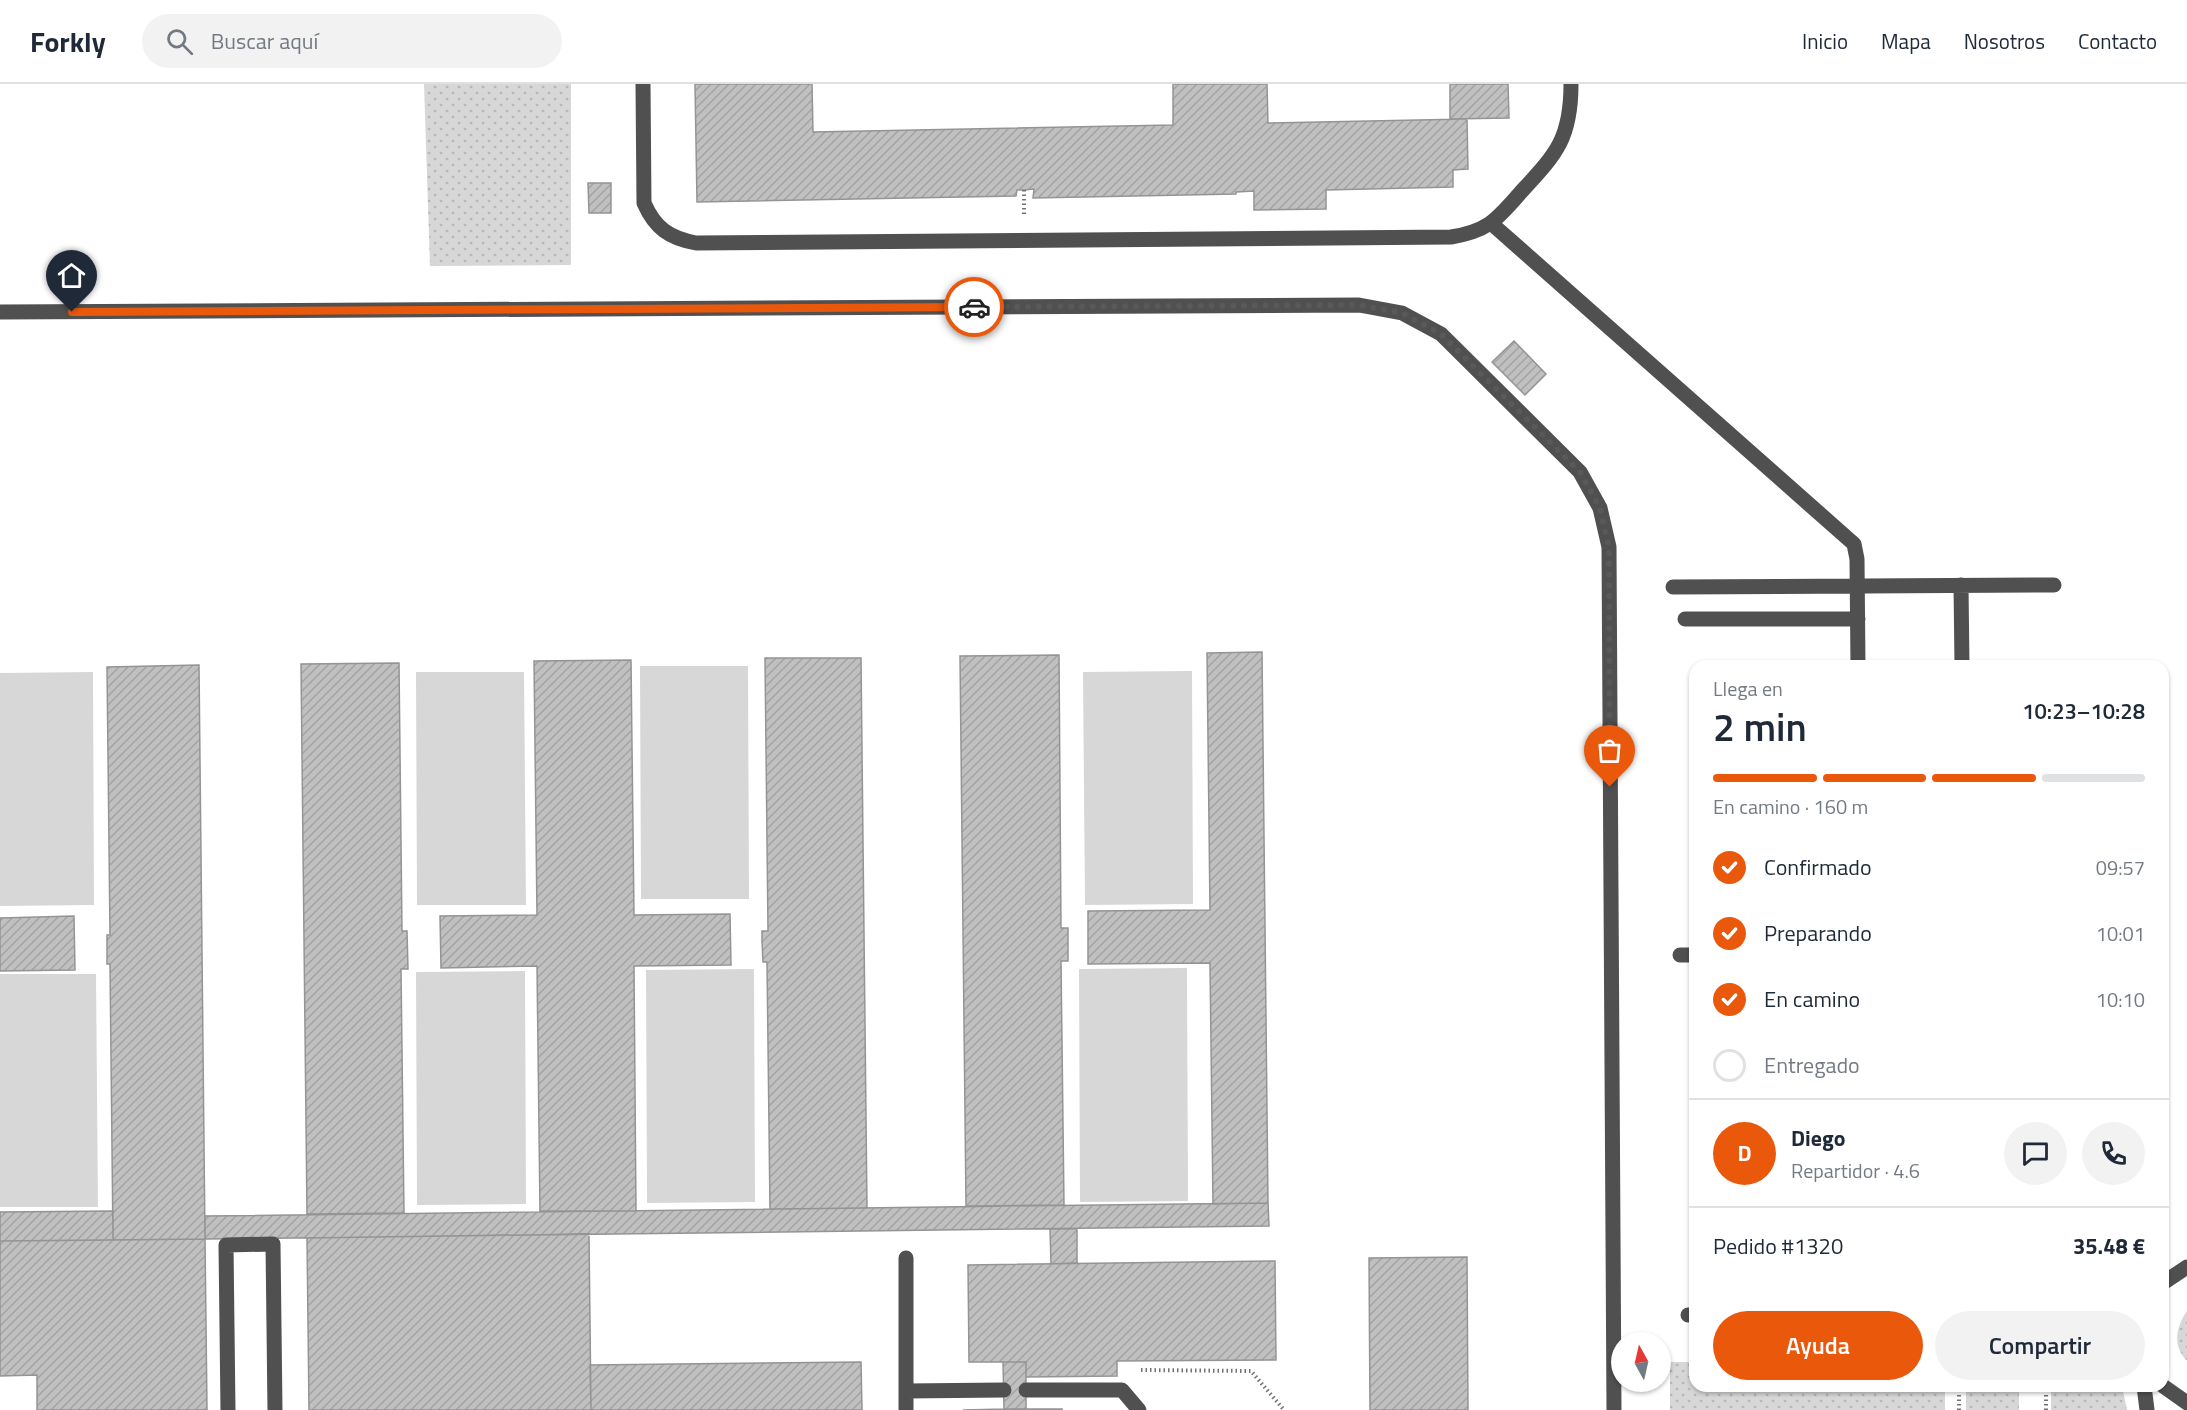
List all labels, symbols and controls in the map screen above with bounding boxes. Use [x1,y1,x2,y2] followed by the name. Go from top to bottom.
[142,14,562,68] search box
[30,20,106,63] text: Forkly
[211,24,318,58] text: Buscar aquí
[163,25,196,58] icon: search
[1802,25,1848,57] text: Inicio
[1881,25,1931,57] text: Mapa
[1964,25,2045,57] text: Nosotros
[2078,25,2157,57] text: Contacto
[46,250,97,312] pin
[55,259,88,292] icon: home
[944,277,1004,337] courier
[958,291,991,324] icon: car
[1713,673,1783,704] text: Llega en
[2022,694,2145,728] text: 10:23–10:28
[1713,697,1807,756] text: 2 min
[1584,725,1635,787] pin
[1593,734,1626,767] icon: bag
[1713,791,1868,822] text: En camino · 160 m
[1764,850,1872,884] text: Confirmado
[1713,851,1746,884] icon: check
[2096,852,2145,883] text: 09:57
[1764,916,1872,950] text: Preparando
[1713,917,1746,950] icon: check
[2096,918,2145,949] text: 10:01
[1764,982,1860,1016] text: En camino
[1713,983,1746,1016] icon: check
[2096,984,2145,1015] text: 10:10
[1764,1048,1860,1082] text: Entregado
[1791,1121,1845,1155] text: Diego
[2004,1122,2067,1185] button: chat
[2082,1122,2145,1185] button: phone
[1737,1136,1752,1170] text: D
[1791,1155,1920,1186] text: Repartidor · 4.6
[1713,1229,1843,1263] text: Pedido #1320
[2073,1229,2145,1263] text: 35.48 €
[1713,1311,1923,1380] button: Ayuda
[1935,1311,2145,1380] button: Compartir
[1611,1332,1671,1392] north arrow
[1611,1332,1671,1392] map controls

